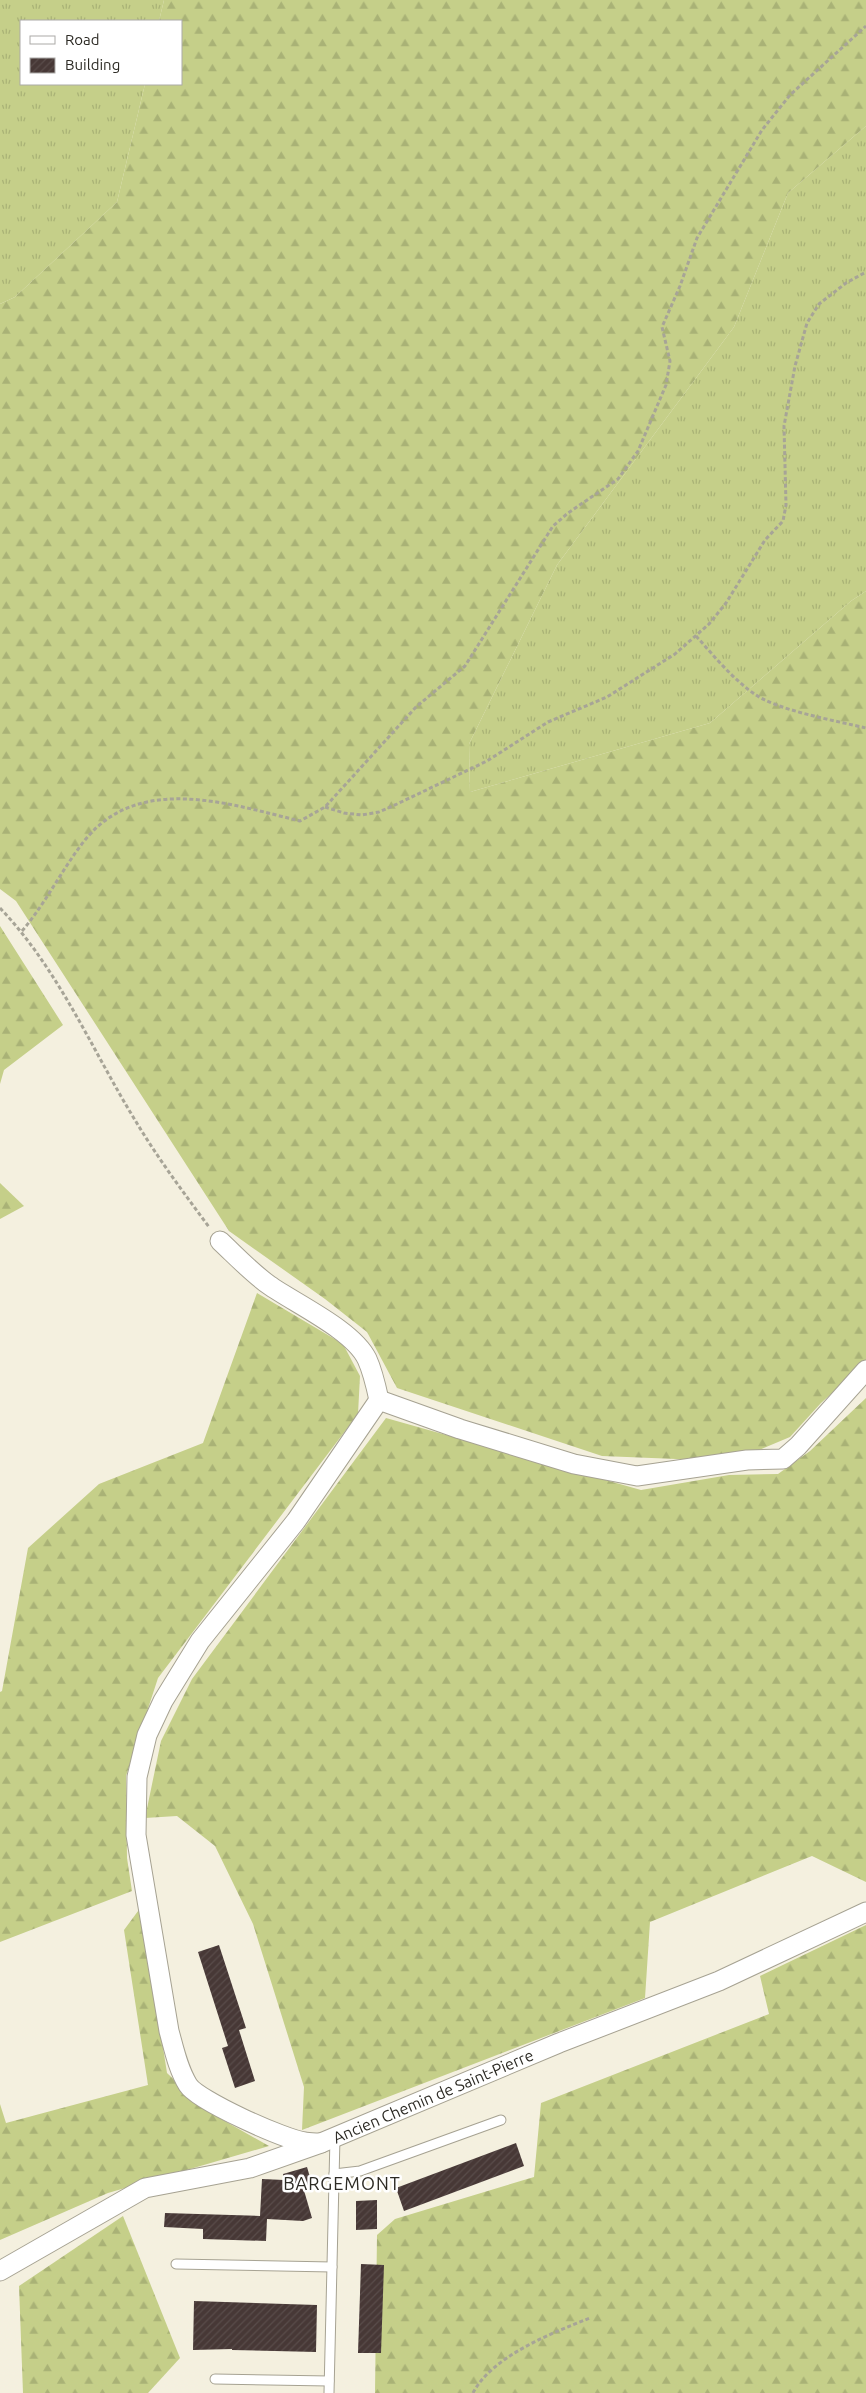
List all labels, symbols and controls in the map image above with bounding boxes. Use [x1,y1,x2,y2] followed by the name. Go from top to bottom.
[20,20,182,85] legend
[65,31,100,48] text: Road
[65,56,120,73] text: Building
[330,2046,536,2146] street label: Ancien Chemin de Saint-Pierre
[283,2173,401,2193] district label: BARGEMONT

